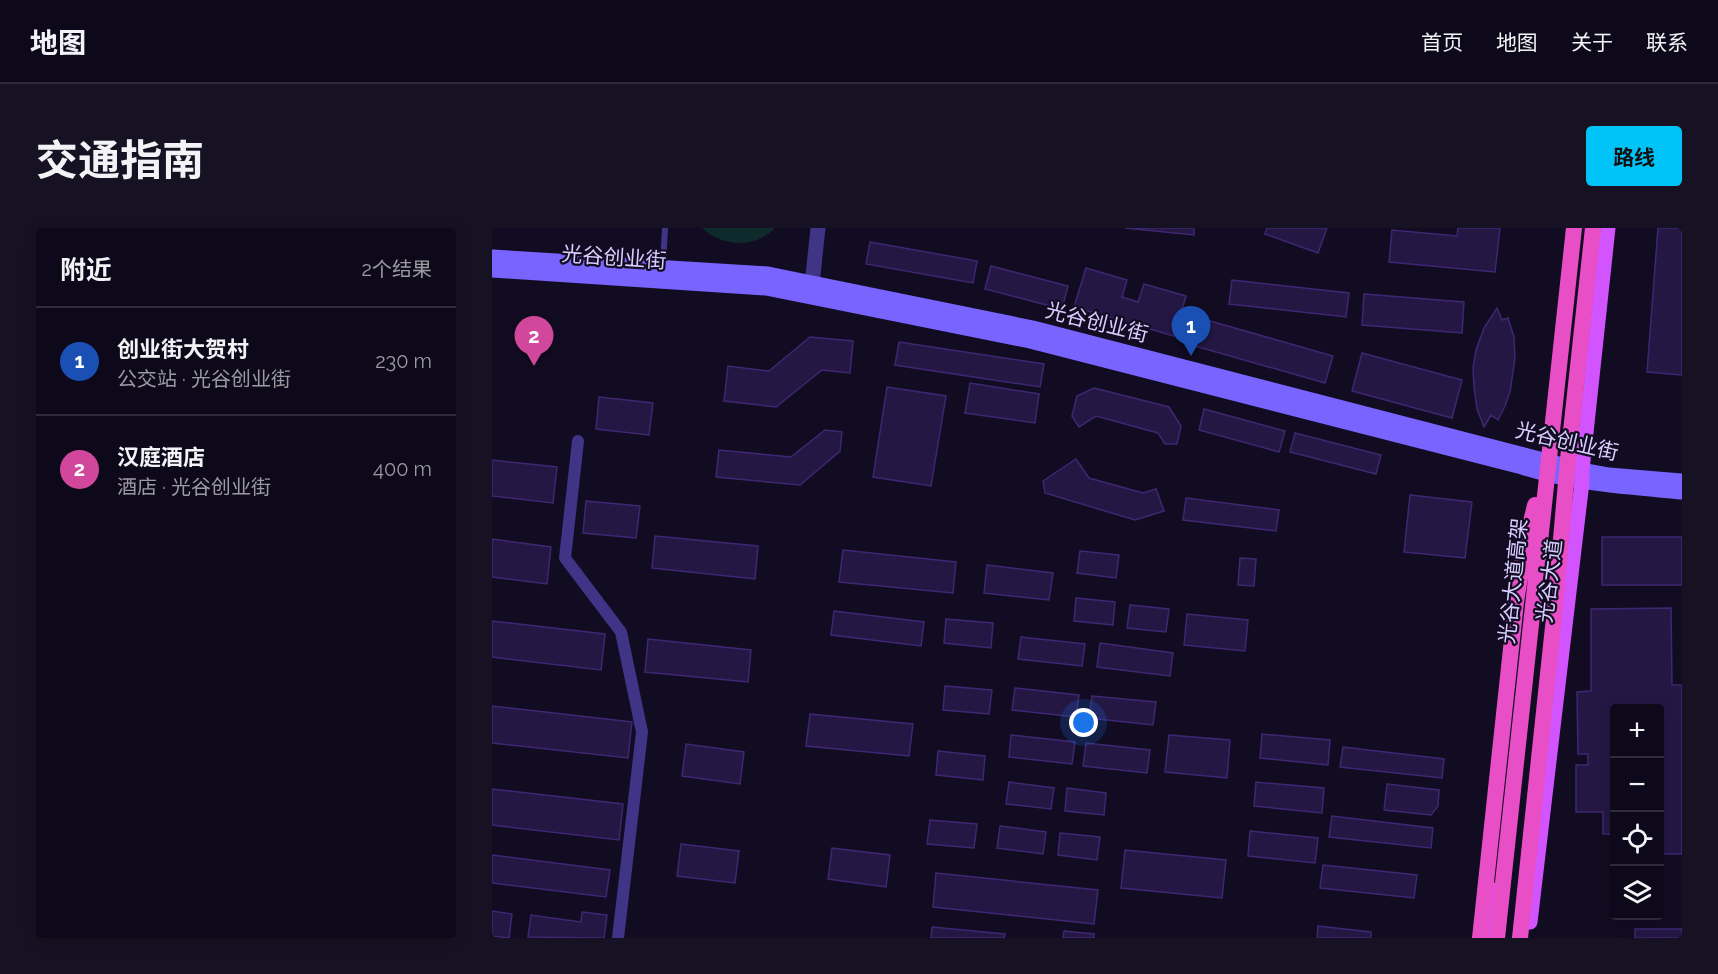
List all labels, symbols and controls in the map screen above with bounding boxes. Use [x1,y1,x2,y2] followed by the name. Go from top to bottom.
[30,27,86,60] text: 地图
[1421,30,1463,55] text: 首页
[1496,30,1538,55] text: 地图
[1571,30,1613,55] text: 关于
[1646,30,1688,55] text: 联系
[1586,126,1682,186] button: 路线
[36,136,204,185] text: 交通指南
[561,241,667,273] street label: 光谷创业街
[60,255,112,285] text: 附近
[362,257,432,281] text: 2个结果
[1043,297,1151,347] street label: 光谷创业街
[1172,306,1210,356] pin: 1
[514,316,554,366] pin: 2
[117,336,249,362] text: 创业街大贺村
[75,349,84,373] text: 1
[375,349,432,373] text: 230 m
[117,367,291,391] text: 公交站 · 光谷创业街
[1513,417,1621,465] street label: 光谷创业街
[117,444,205,470] text: 汉庭酒店
[74,457,85,481] text: 2
[373,457,432,481] text: 400 m
[117,475,271,499] text: 酒店 · 光谷创业街
[1494,517,1532,645] street label: 光谷大道高架
[1531,538,1567,624] street label: 光谷大道
[1610,704,1664,920] map controls
[1610,704,1664,758] button: +
[1069,708,1098,737] your location
[1610,758,1664,812] button: −
[1610,812,1664,866] button: locate
[1610,866,1664,920] button: layers

